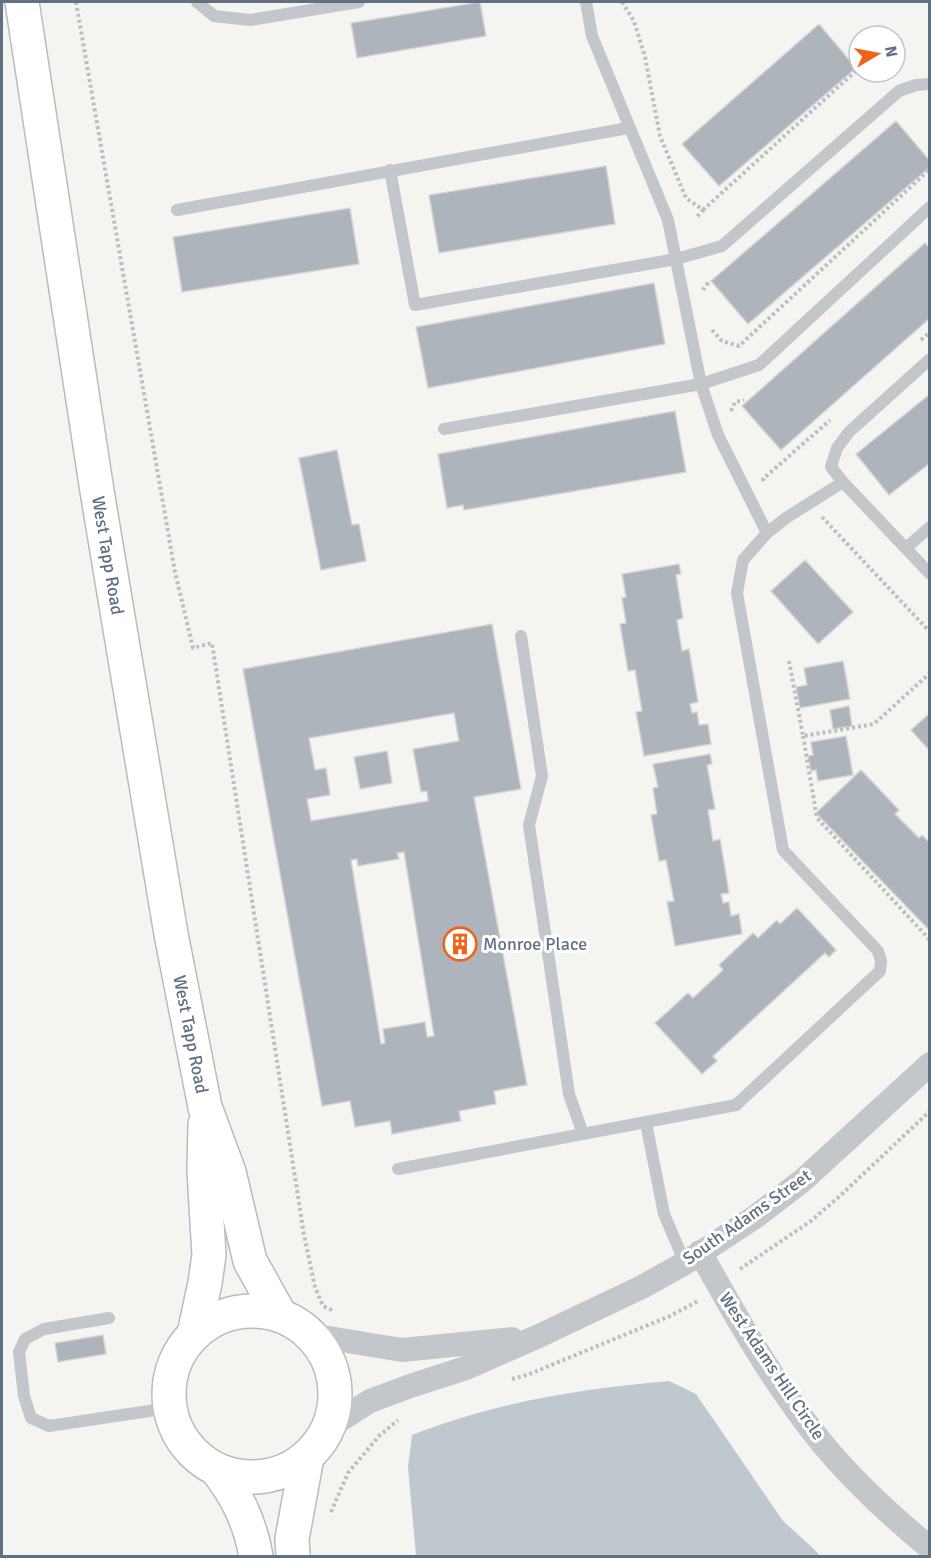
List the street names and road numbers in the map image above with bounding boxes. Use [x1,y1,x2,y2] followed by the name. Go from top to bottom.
[87,494,128,616] street label: West Tapp Road
[168,973,213,1095] street label: West Tapp Road
[678,1164,816,1270] street label: South Adams Street
[714,1288,830,1444] street label: West Adams Hill Circle

